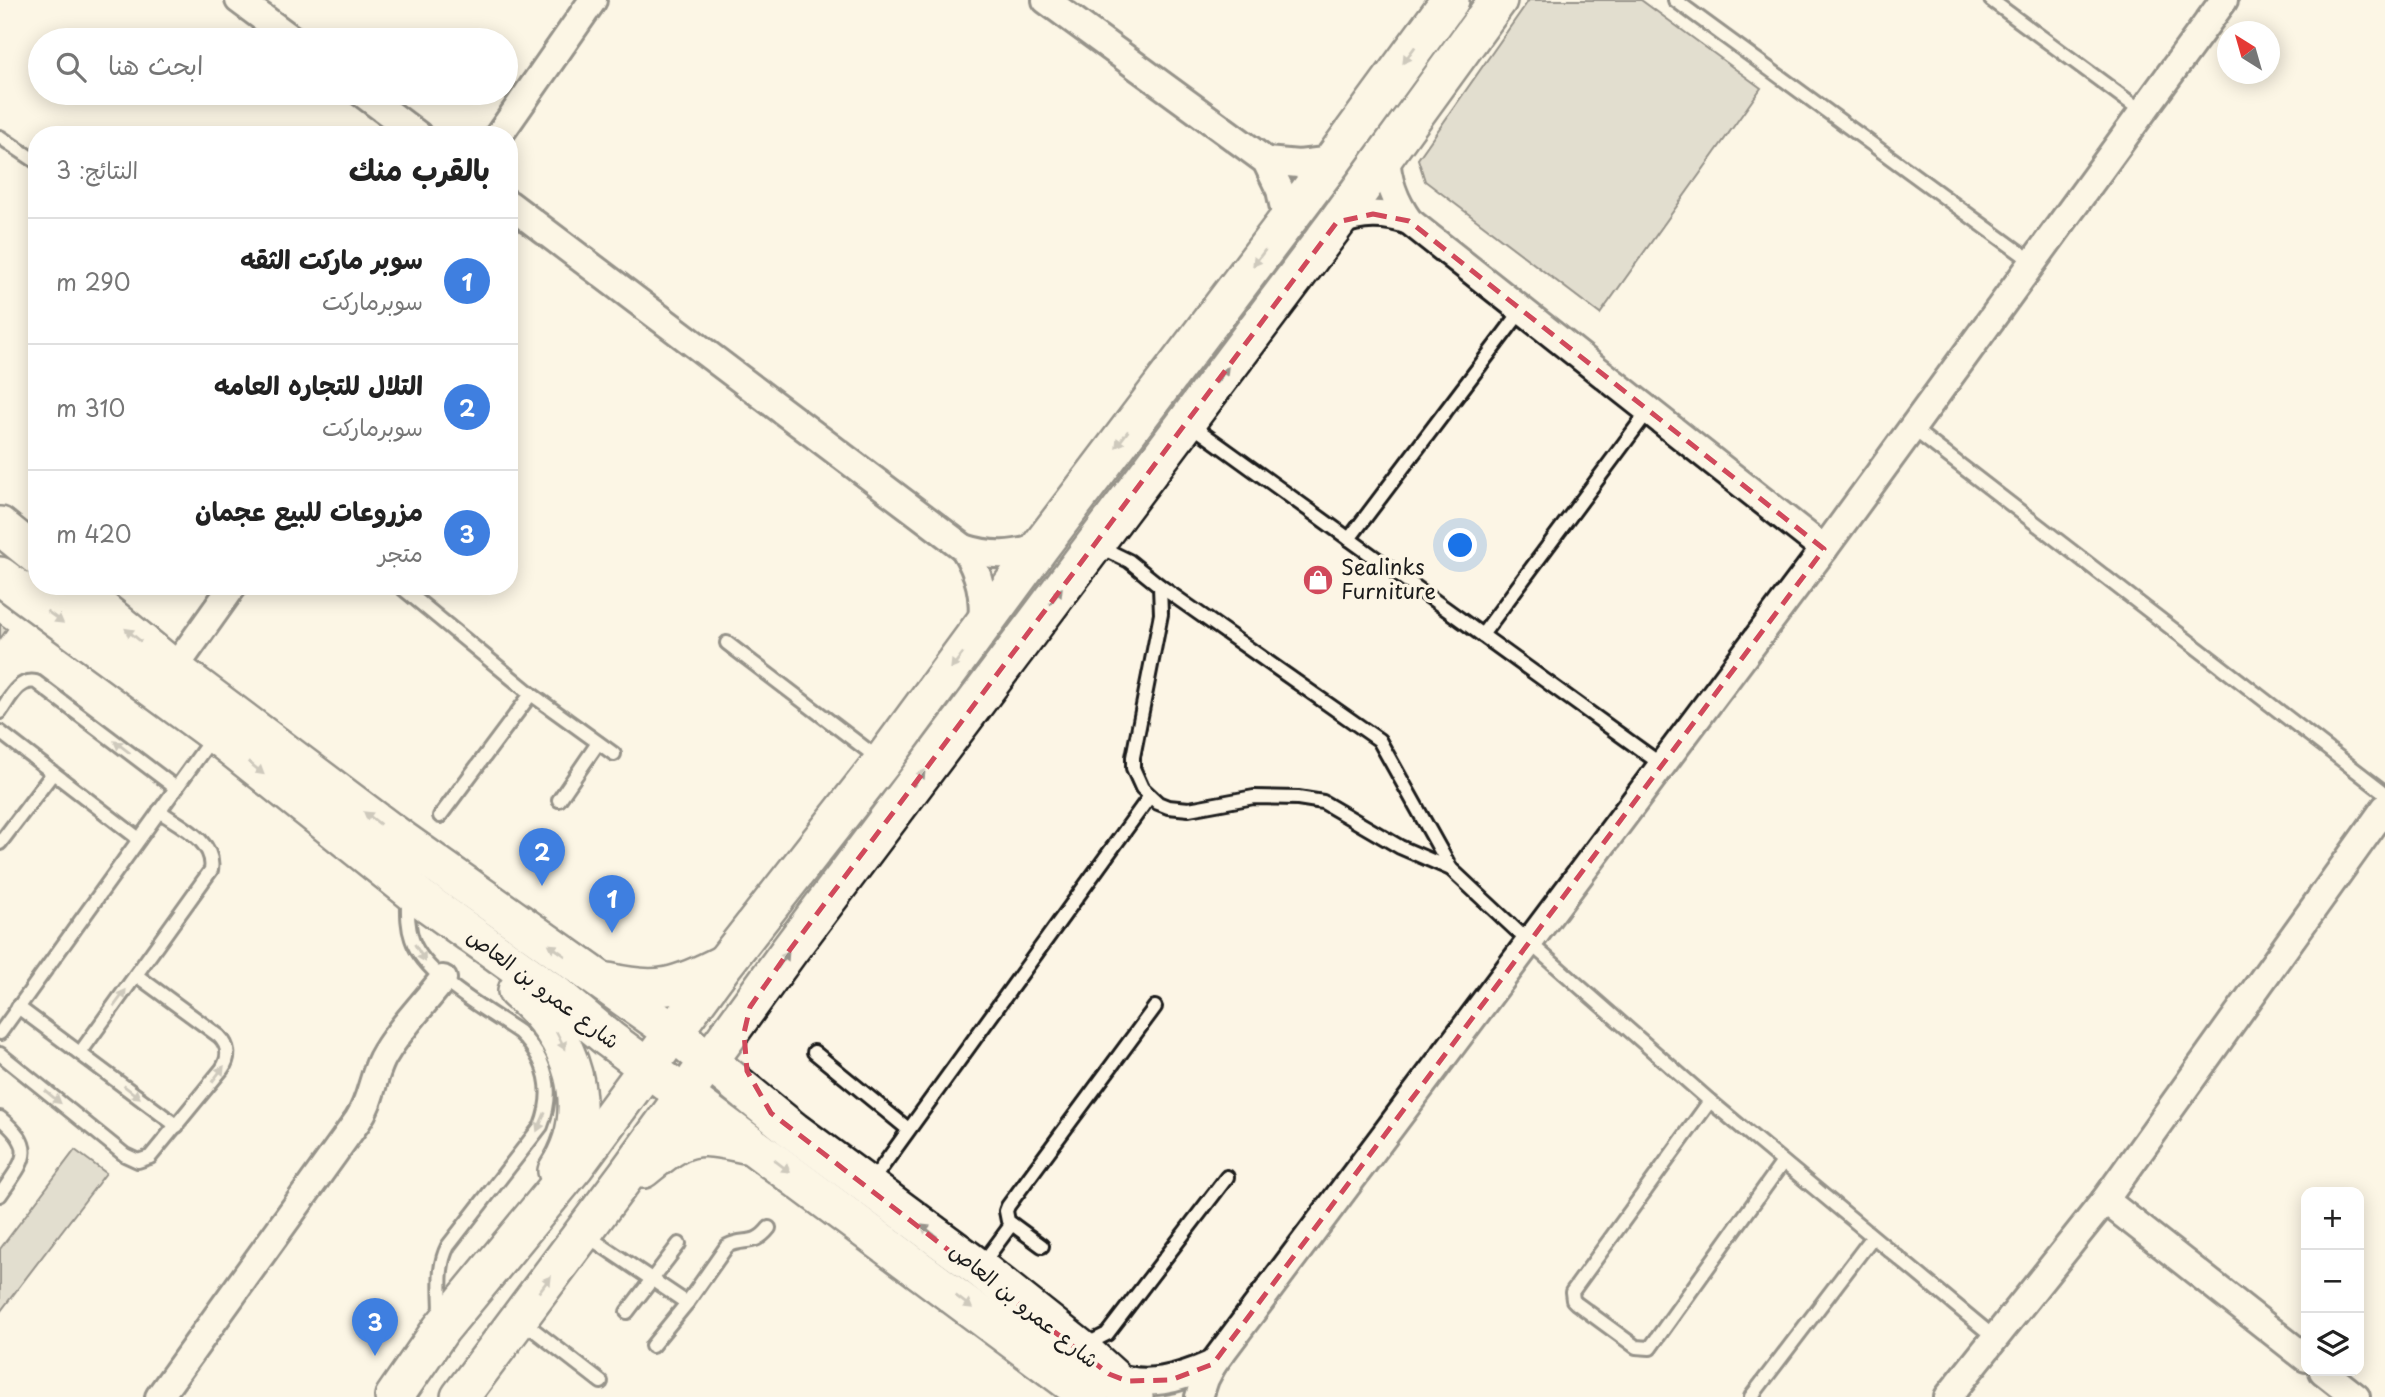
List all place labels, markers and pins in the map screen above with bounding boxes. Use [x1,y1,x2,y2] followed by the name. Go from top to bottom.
[1341,550,1436,606] place label: Sealinks Furniture
[1301,563,1335,597] shop icon: Sealinks Furniture
[519,828,565,886] pin: 2
[589,875,635,933] pin: 1
[352,1298,398,1356] pin: 3

